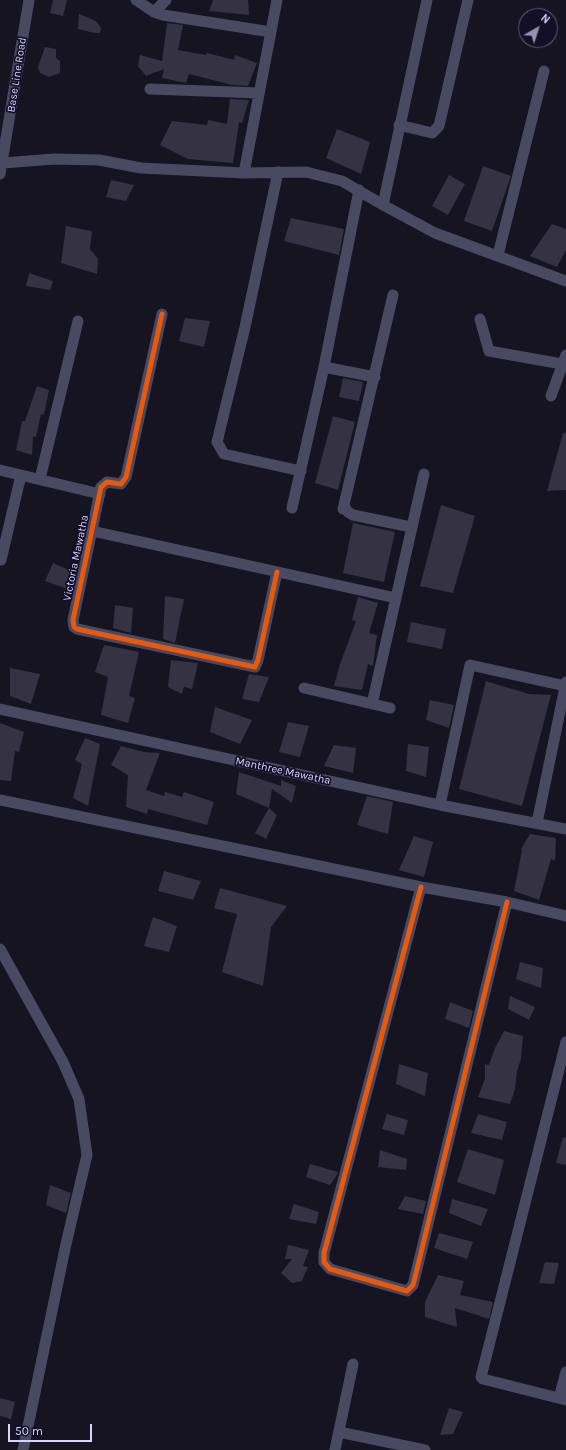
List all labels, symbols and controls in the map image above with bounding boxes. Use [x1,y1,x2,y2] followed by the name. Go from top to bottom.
[518,8,558,48] north arrow
[538,12,552,27] text: N
[5,37,29,113] street label: Base Line Road
[60,514,92,602] street label: Victoria Mawatha
[234,754,332,788] street label: Manthree Mawatha
[10,1416,94,1442] scale bar
[15,1424,43,1438] text: 50 m

